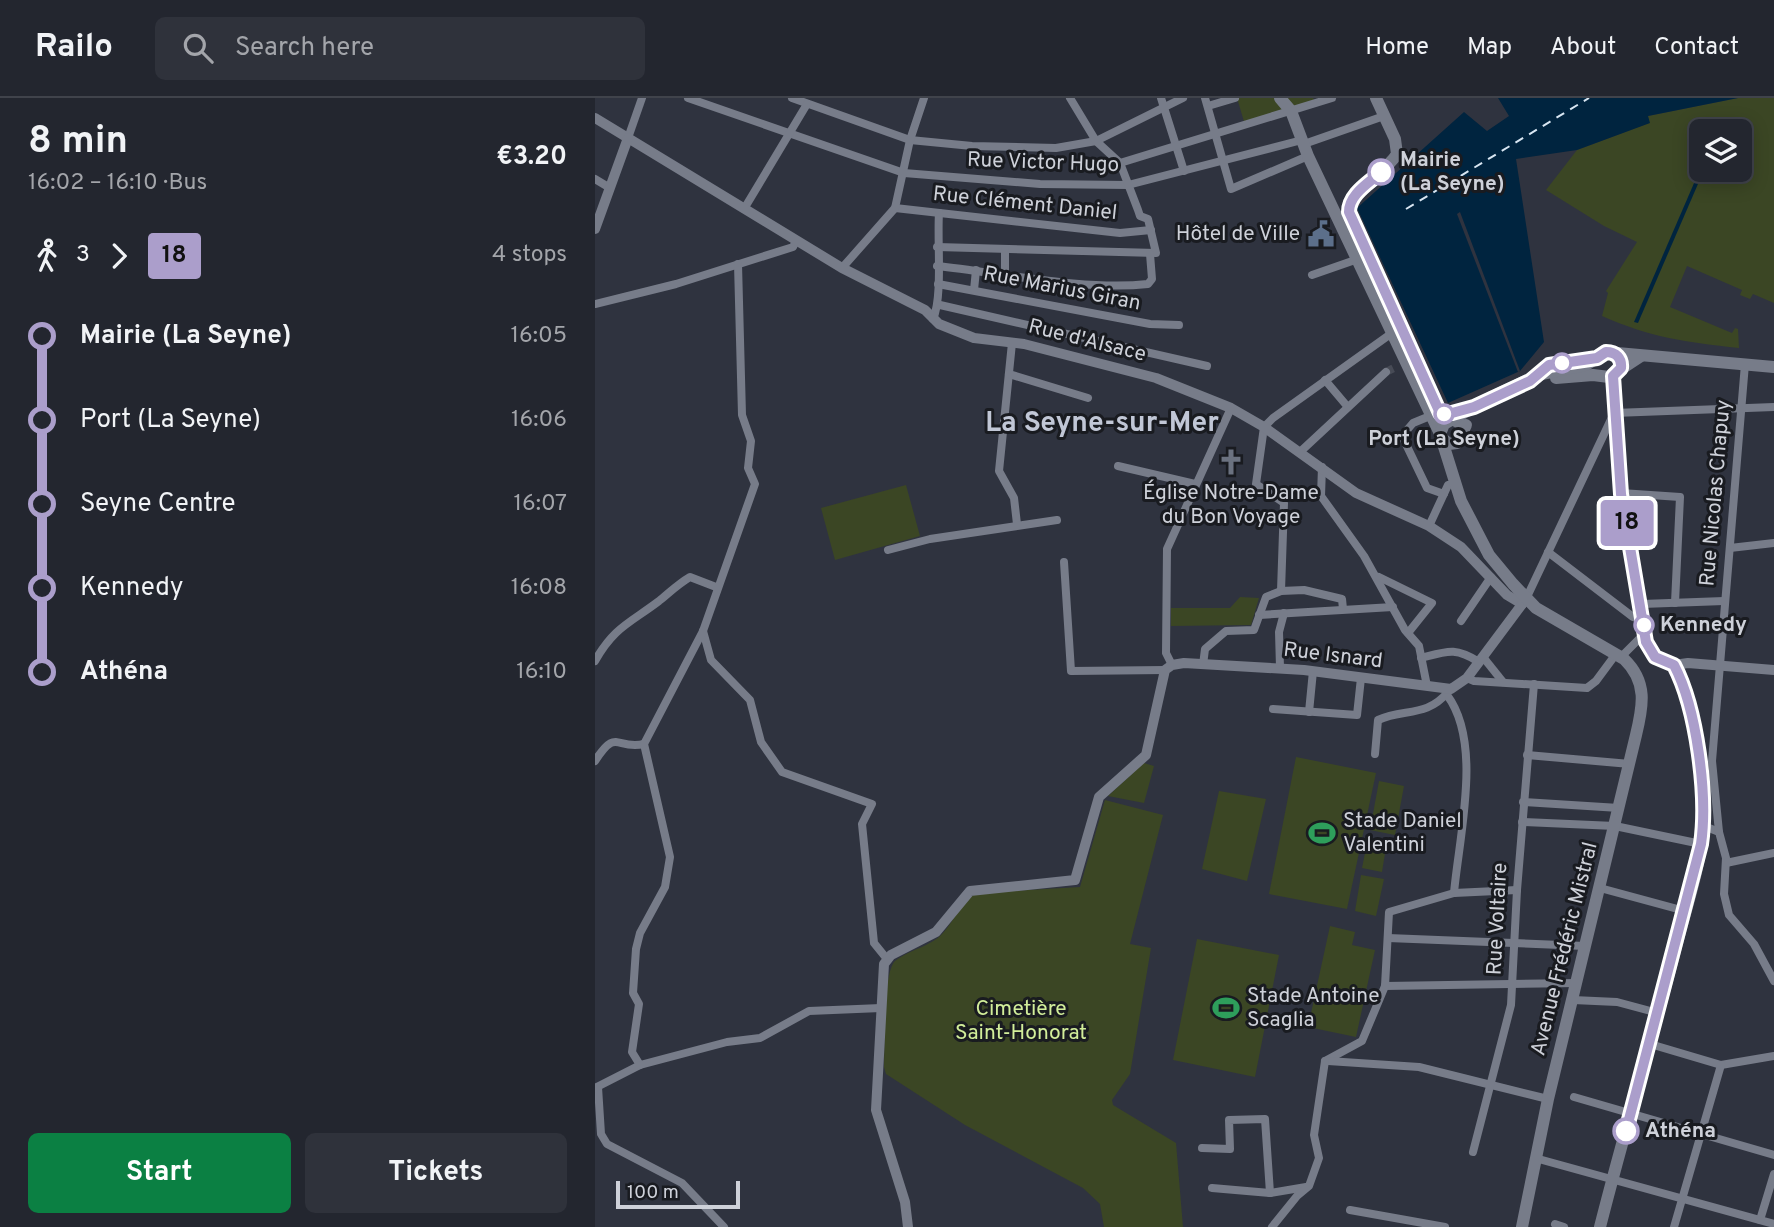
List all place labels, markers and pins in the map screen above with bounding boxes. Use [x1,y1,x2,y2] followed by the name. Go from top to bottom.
[1400,147,1505,198] place label: Mairie (La Seyne)
[1368,159,1394,185] marker: Mairie (La Seyne)
[1306,219,1336,249] public building icon: Hôtel de Ville
[1176,221,1300,248] place label: Hôtel de Ville
[1552,353,1572,373] unlabelled marker
[1434,404,1454,424] marker: Port (La Seyne)
[1368,426,1520,453] place label: Port (La Seyne)
[1216,447,1246,477] church icon: Église Notre-Dame du Bon Voyage
[1143,479,1319,531] place label: Église Notre-Dame du Bon Voyage
[1660,612,1747,639] place label: Kennedy
[1634,615,1654,635] marker: Kennedy
[1343,808,1462,859] place label: Stade Daniel Valentini
[1307,818,1337,848] sports icon: Stade Daniel Valentini
[1247,983,1380,1034] place label: Stade Antoine Scaglia
[1211,993,1241,1023] sports icon: Stade Antoine Scaglia
[1613,1118,1639,1144] marker: Athéna
[1645,1118,1716,1145] place label: Athéna

